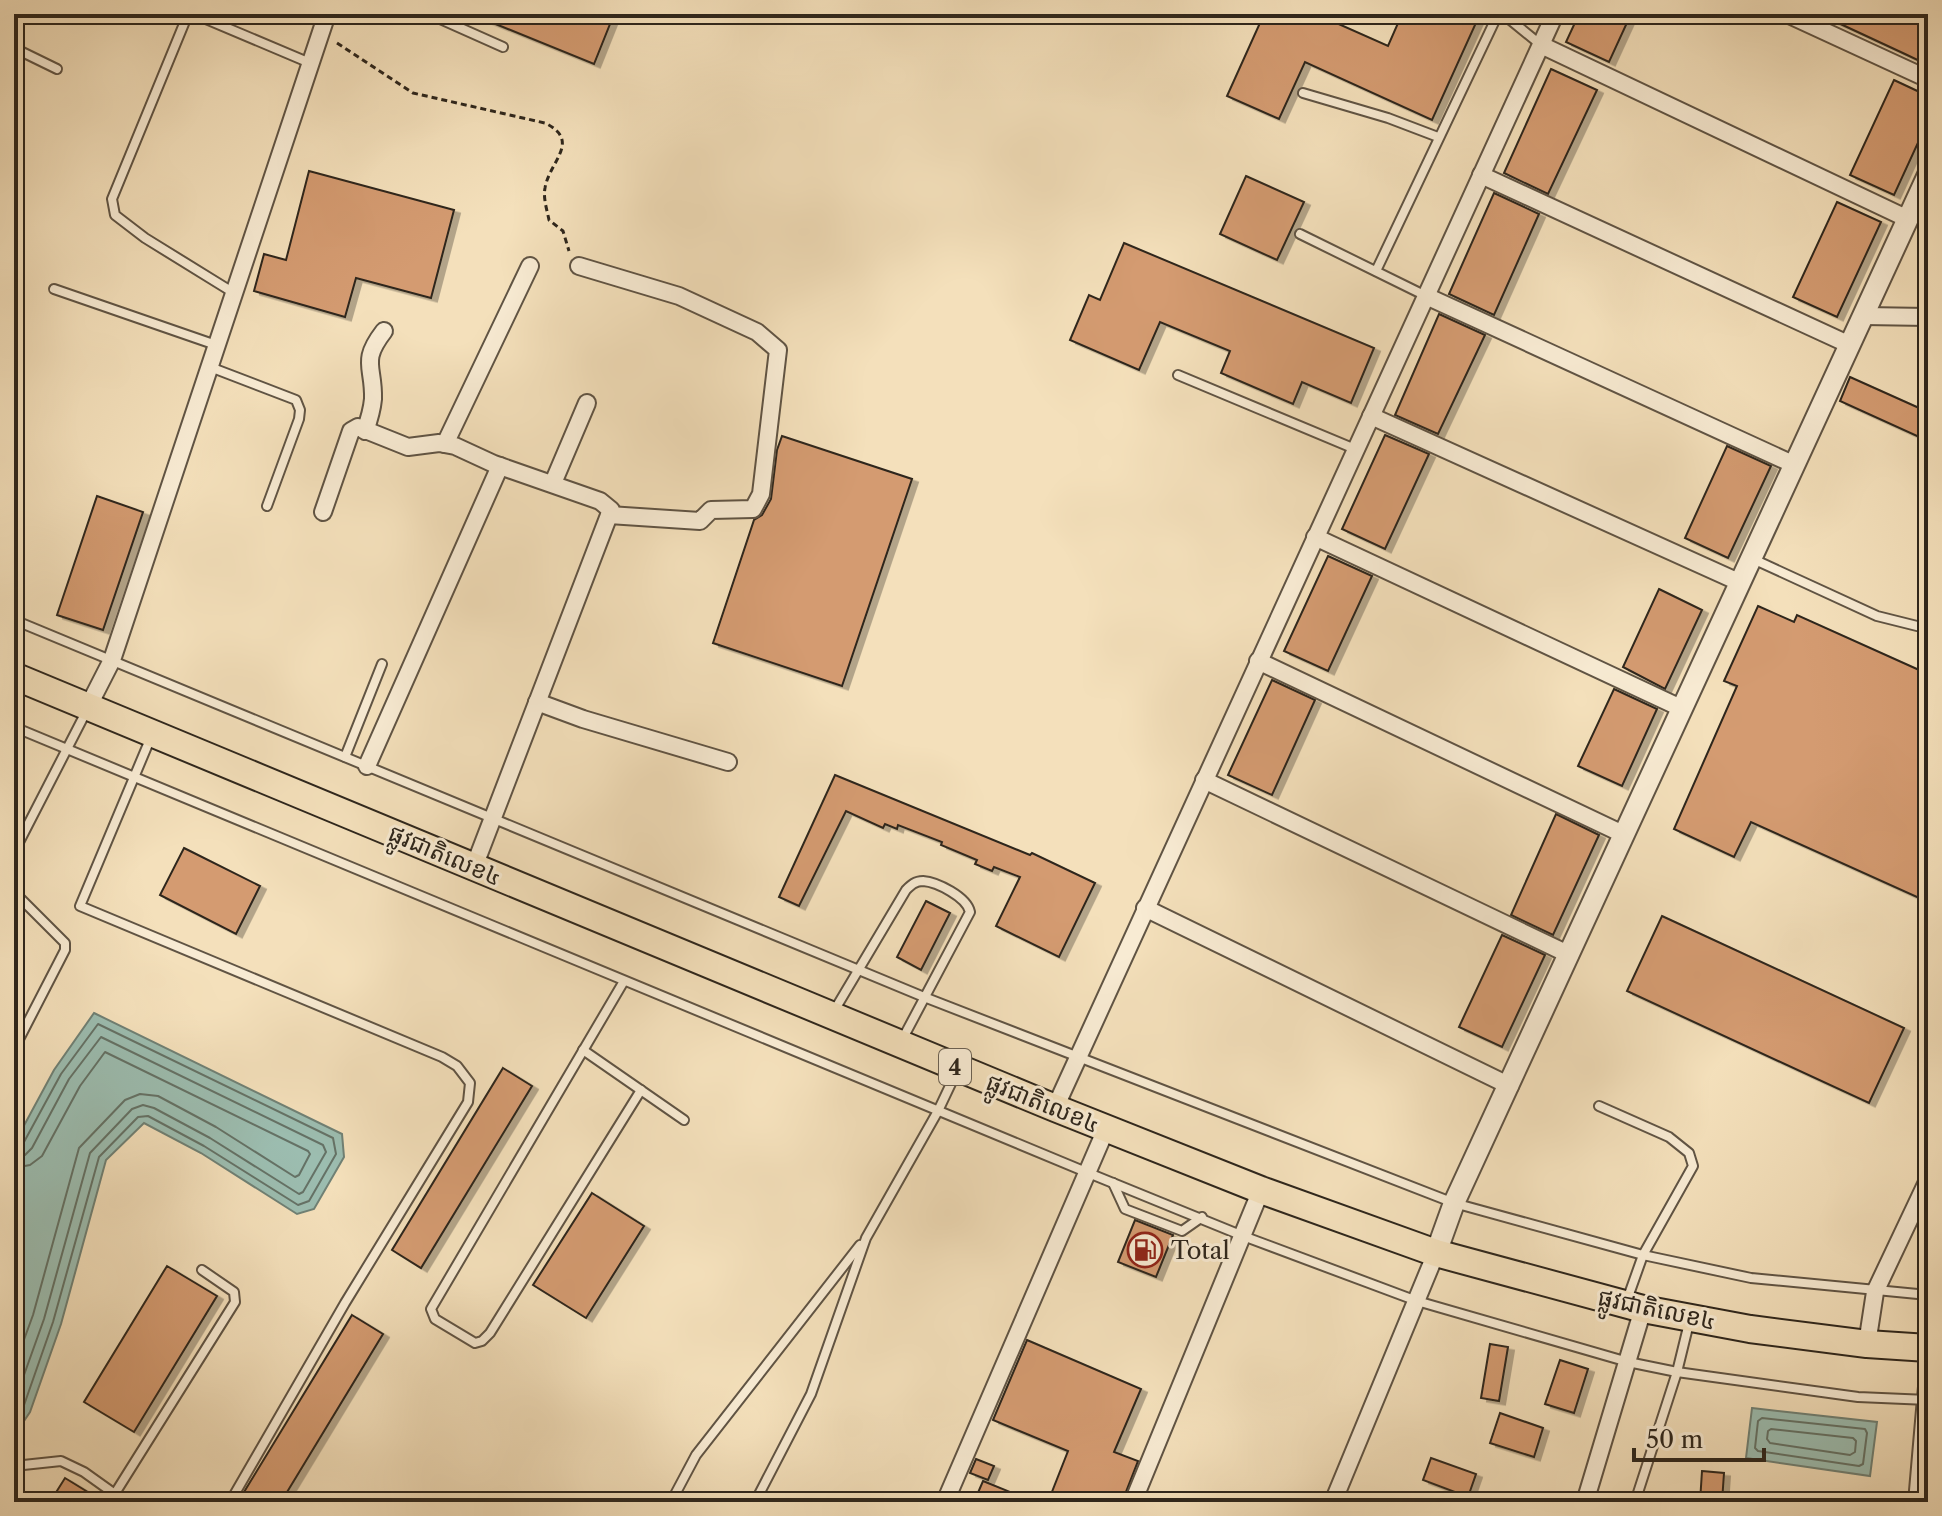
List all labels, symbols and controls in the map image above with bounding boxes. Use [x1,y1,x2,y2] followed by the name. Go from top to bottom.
[381,818,506,899] street label: ផ្លូវជាតិលេខ៤
[939,1049,971,1085] road number: 4
[979,1067,1104,1146] street label: ផ្លូវជាតិលេខ៤
[1126,1231,1164,1269] fuel station icon: Total
[1171,1236,1230,1265] place label: Total
[1594,1282,1719,1344] street label: ផ្លូវជាតិលេខ៤
[1634,1412,1764,1462] scale bar
[1646,1425,1703,1454] text: 50 m

